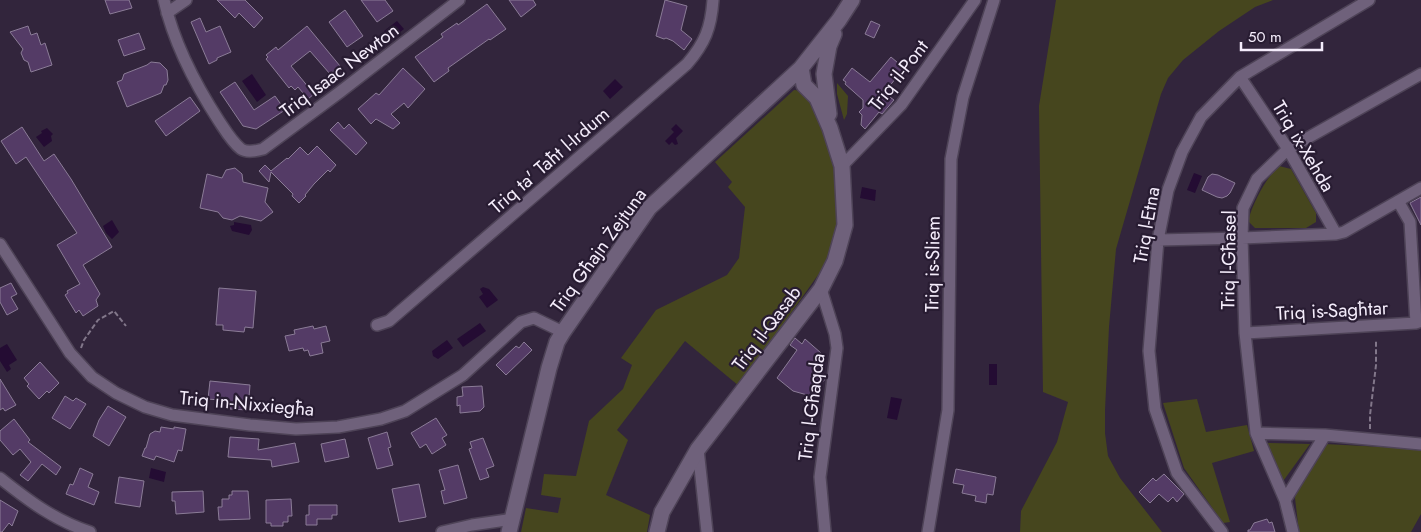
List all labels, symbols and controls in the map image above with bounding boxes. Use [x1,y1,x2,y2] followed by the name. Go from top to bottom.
[274,17,404,124] street label: Triq Isaac Newton
[1241,20,1322,52] scale bar
[1248,26,1282,48] text: 50 m
[862,34,935,116] street label: Triq il-Pont
[1266,96,1341,197] street label: Triq ix-Xehda
[483,101,615,220] street label: Triq ta' Taħt l-Irdum
[544,182,653,318] street label: Triq Għajn Żejtuna
[1126,184,1167,266] street label: Triq l-Etna
[1214,210,1243,310] street label: Triq l-Għasel
[918,216,947,312] street label: Triq is-Sliem
[725,280,807,377] street label: Triq il-Qasab
[1275,294,1389,327] street label: Triq is-Sagħtar
[791,352,831,462] street label: Triq l-Għaqda
[178,384,315,423] street label: Triq in-Nixxiegħa

